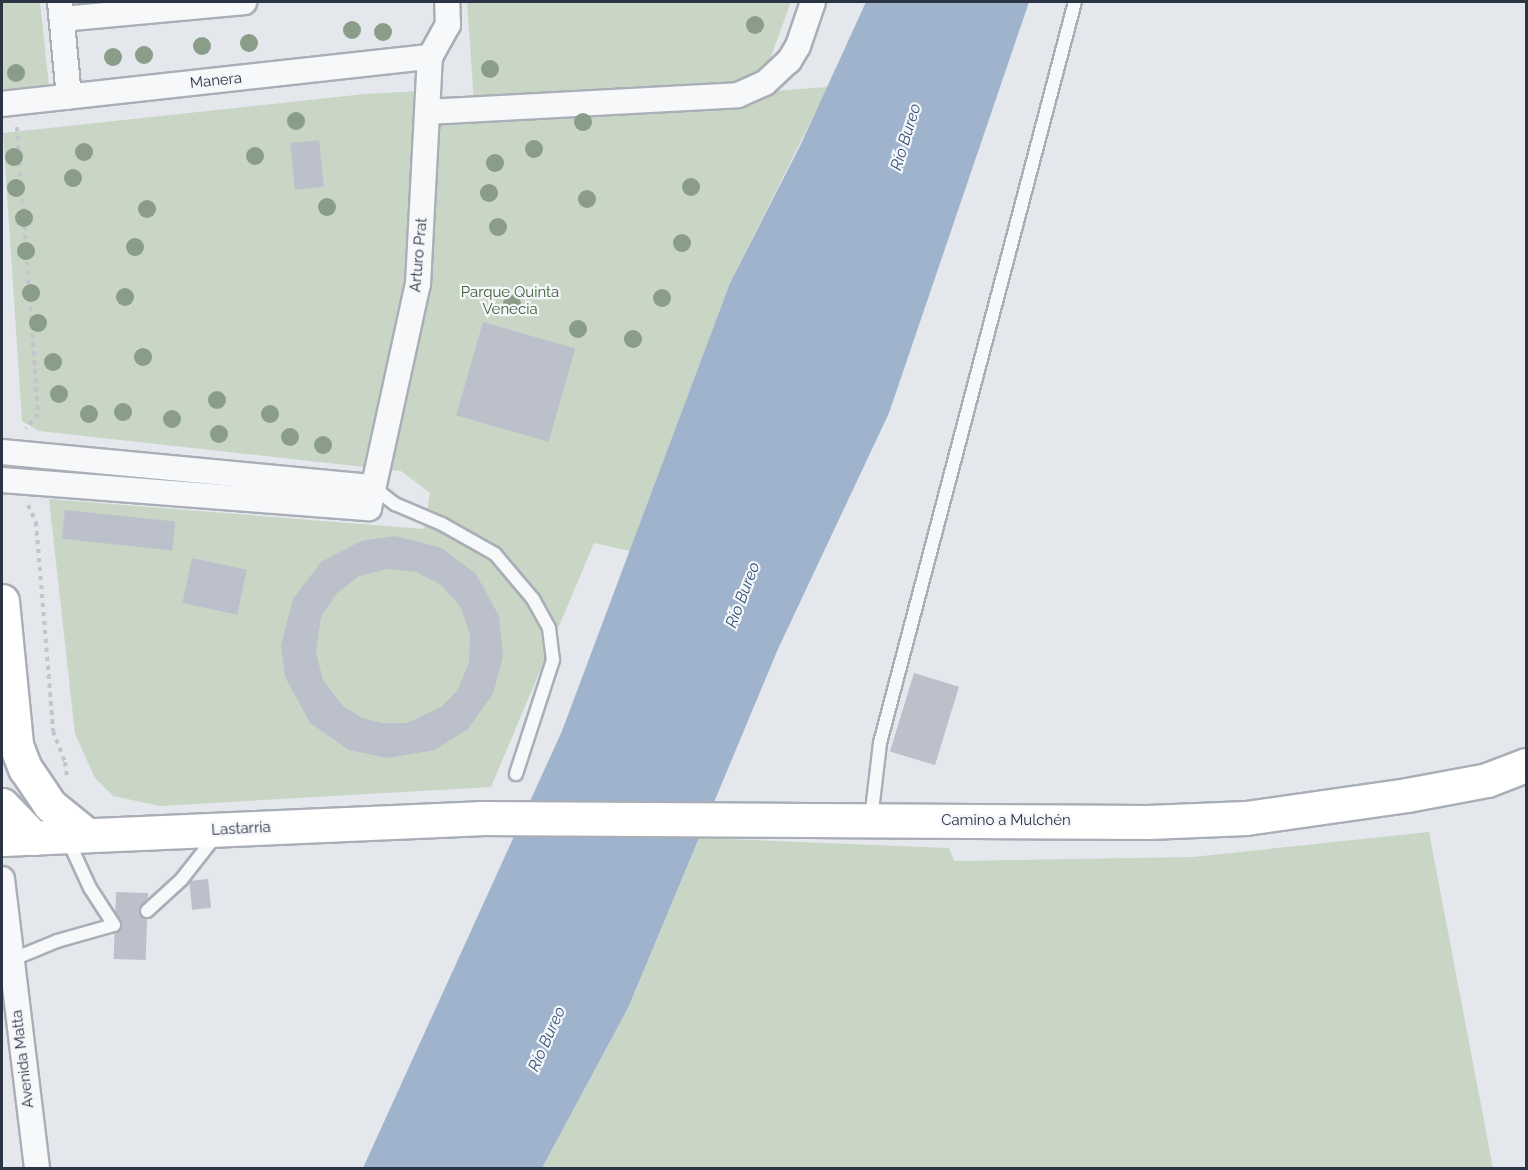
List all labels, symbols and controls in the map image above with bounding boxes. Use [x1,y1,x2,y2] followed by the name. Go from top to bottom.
[189,69,243,93] street label: Manera
[887,101,925,173] water label: Río Bureo
[407,217,431,293] street label: Arturo Prat
[461,283,559,318] park label: Parque Quinta Venecia
[722,559,764,631] water label: Río Bureo
[941,812,1071,830] street label: Camino a Mulchén
[211,818,271,840] street label: Lastarria
[524,1004,570,1074] water label: Río Bureo
[8,1009,38,1109] street label: Avenida Matta

